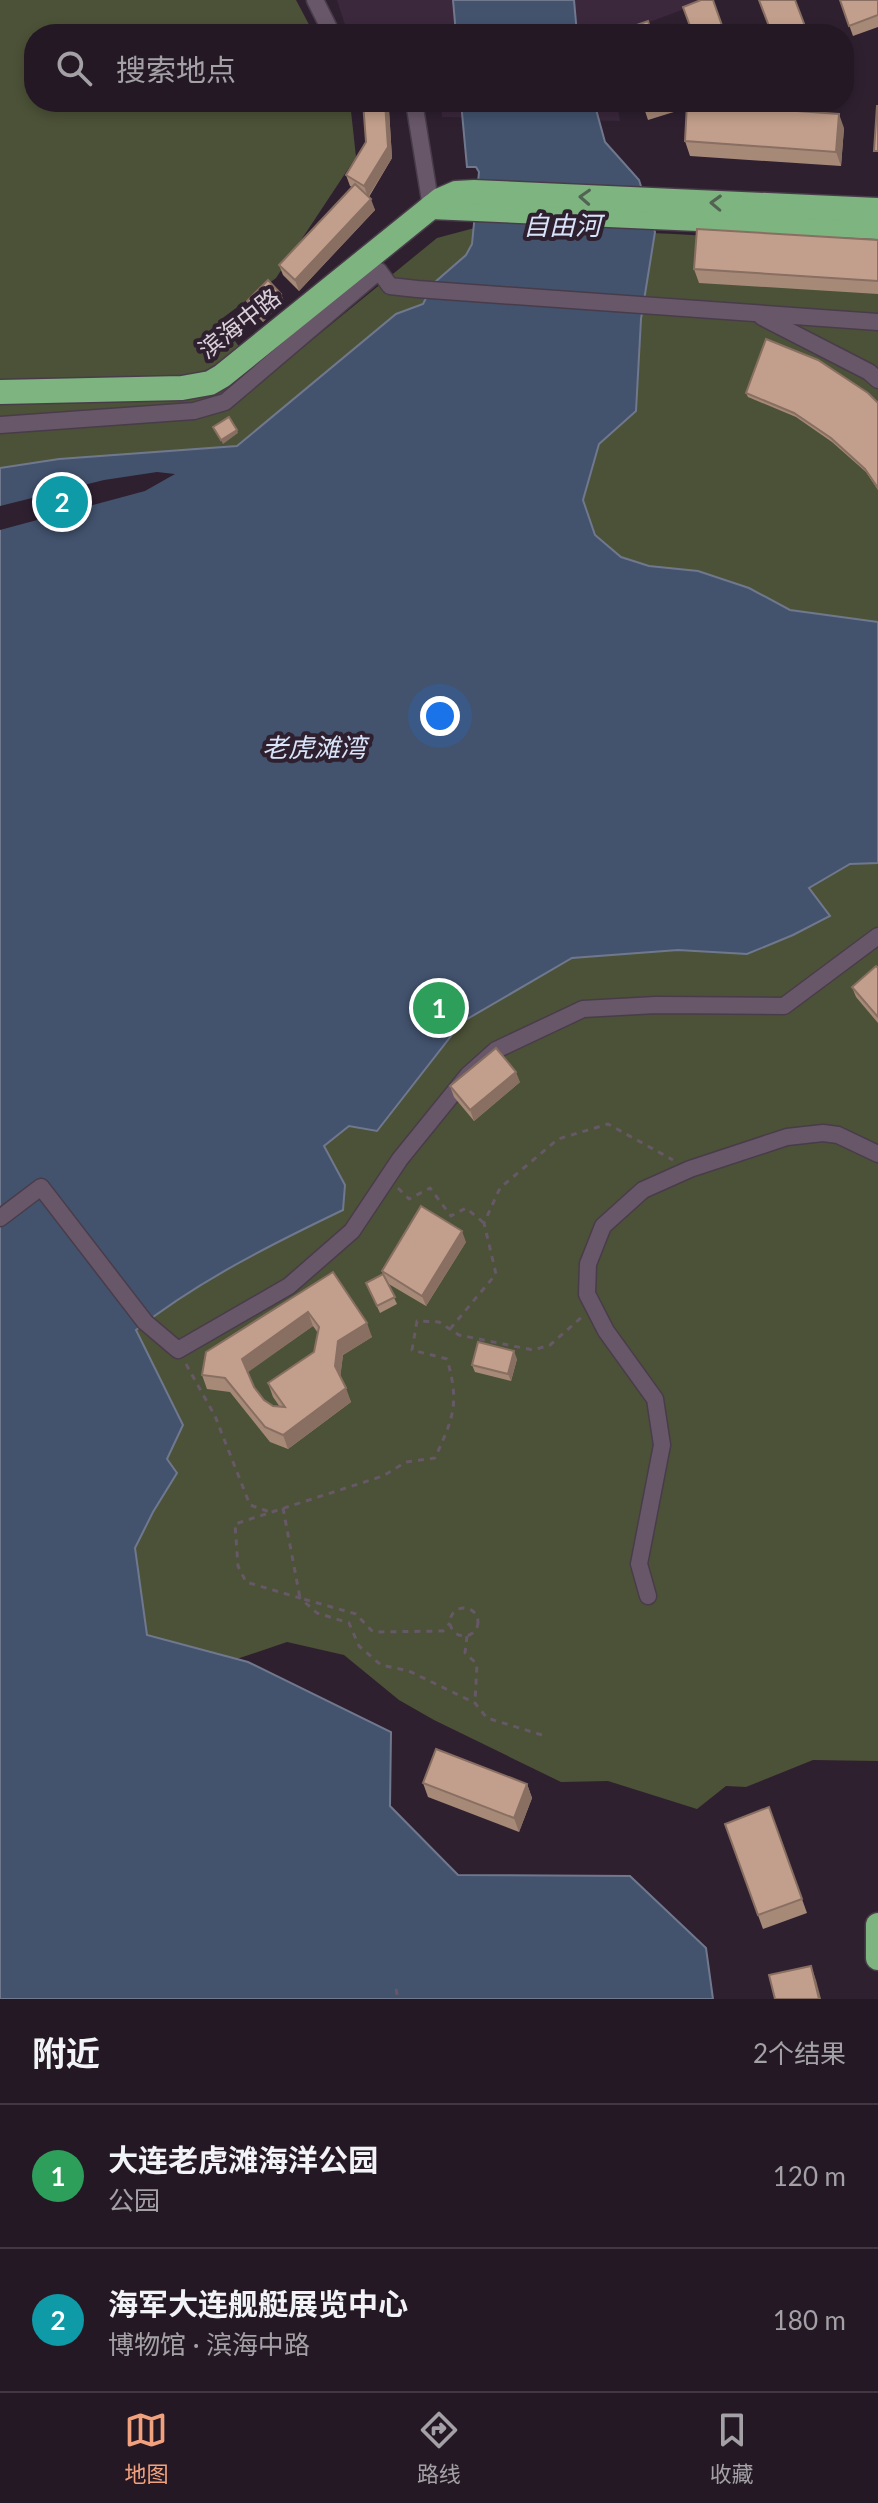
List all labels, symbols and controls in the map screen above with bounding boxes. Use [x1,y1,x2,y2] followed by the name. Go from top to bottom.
[24,24,854,112] search box
[52,46,96,90] icon: search
[116,51,236,87] text: 搜索地点
[578,189,591,206] one-way arrow
[709,195,722,212] one-way arrow
[523,209,606,241] water label: 自由河
[192,282,286,364] street label: 滨海中路
[36,472,88,532] pin: 2
[420,696,460,736] your location
[262,731,370,763] water label: 老虎滩湾
[413,978,465,1038] pin: 1
[32,2032,100,2073] text: 附近
[753,2037,846,2069] text: 2个结果
[108,2141,378,2177] text: 大连老虎滩海洋公园
[50,2160,66,2192] text: 1
[773,2160,846,2192] text: 120 m
[108,2184,160,2216] text: 公园
[108,2285,408,2321] text: 海军大连舰艇展览中心
[50,2304,66,2336] text: 2
[773,2304,846,2336] text: 180 m
[108,2328,310,2360] text: 博物馆 · 滨海中路
[124,2408,168,2488] tab: 地图
[417,2408,461,2488] tab: 路线
[710,2408,754,2488] tab: 收藏

